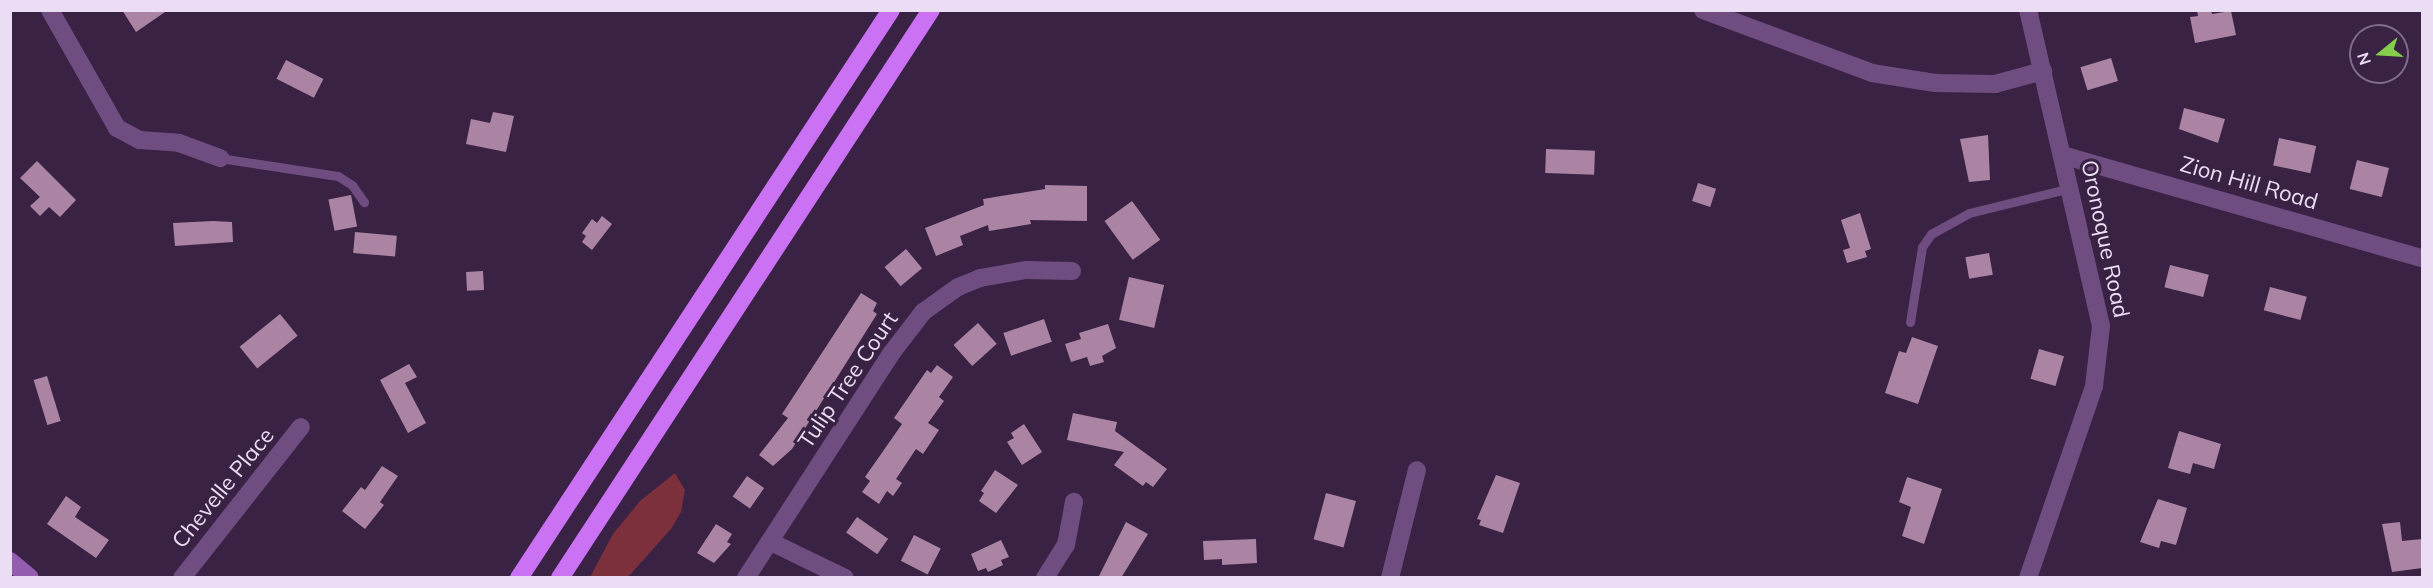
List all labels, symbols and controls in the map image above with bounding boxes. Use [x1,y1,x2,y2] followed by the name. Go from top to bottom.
[2349,24,2409,84] north arrow
[2352,50,2375,68] text: N
[2177,151,2321,215] street label: Zion Hill Road
[2075,158,2135,320] street label: Oronoque Road
[793,307,903,453] street label: Tulip Tree Court
[167,423,279,553] street label: Chevelle Place

